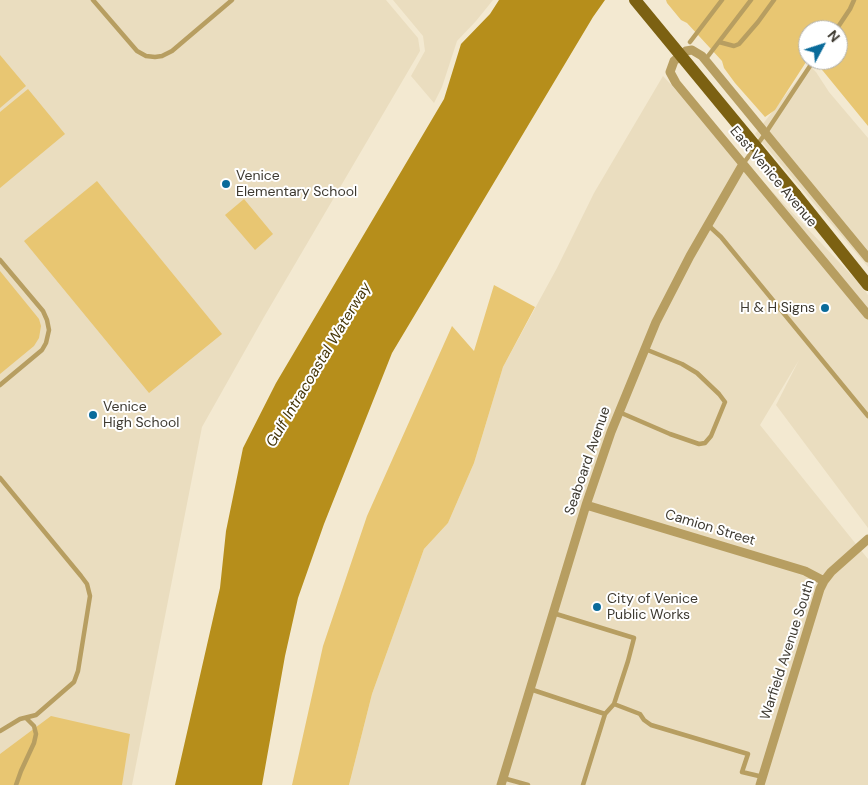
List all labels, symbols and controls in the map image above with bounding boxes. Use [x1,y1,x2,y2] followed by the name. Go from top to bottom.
[798,20,848,70] north arrow
[824,26,844,46] text: N
[726,123,820,231] street label: East Venice Avenue
[236,168,357,200] place label: Venice Elementary School
[220,178,232,190] marker: Venice Elementary School
[263,279,375,451] water label: Gulf Intracoastal Waterway
[740,300,815,316] place label: H & H Signs
[819,302,831,314] marker: H & H Signs
[103,399,179,432] place label: Venice High School
[562,405,614,517] street label: Seaboard Avenue
[87,409,99,421] marker: Venice High School
[663,506,757,550] street label: Camion Street
[757,578,819,722] street label: Warfield Avenue South
[607,591,698,624] place label: City of Venice Public Works
[591,601,603,613] marker: City of Venice Public Works

